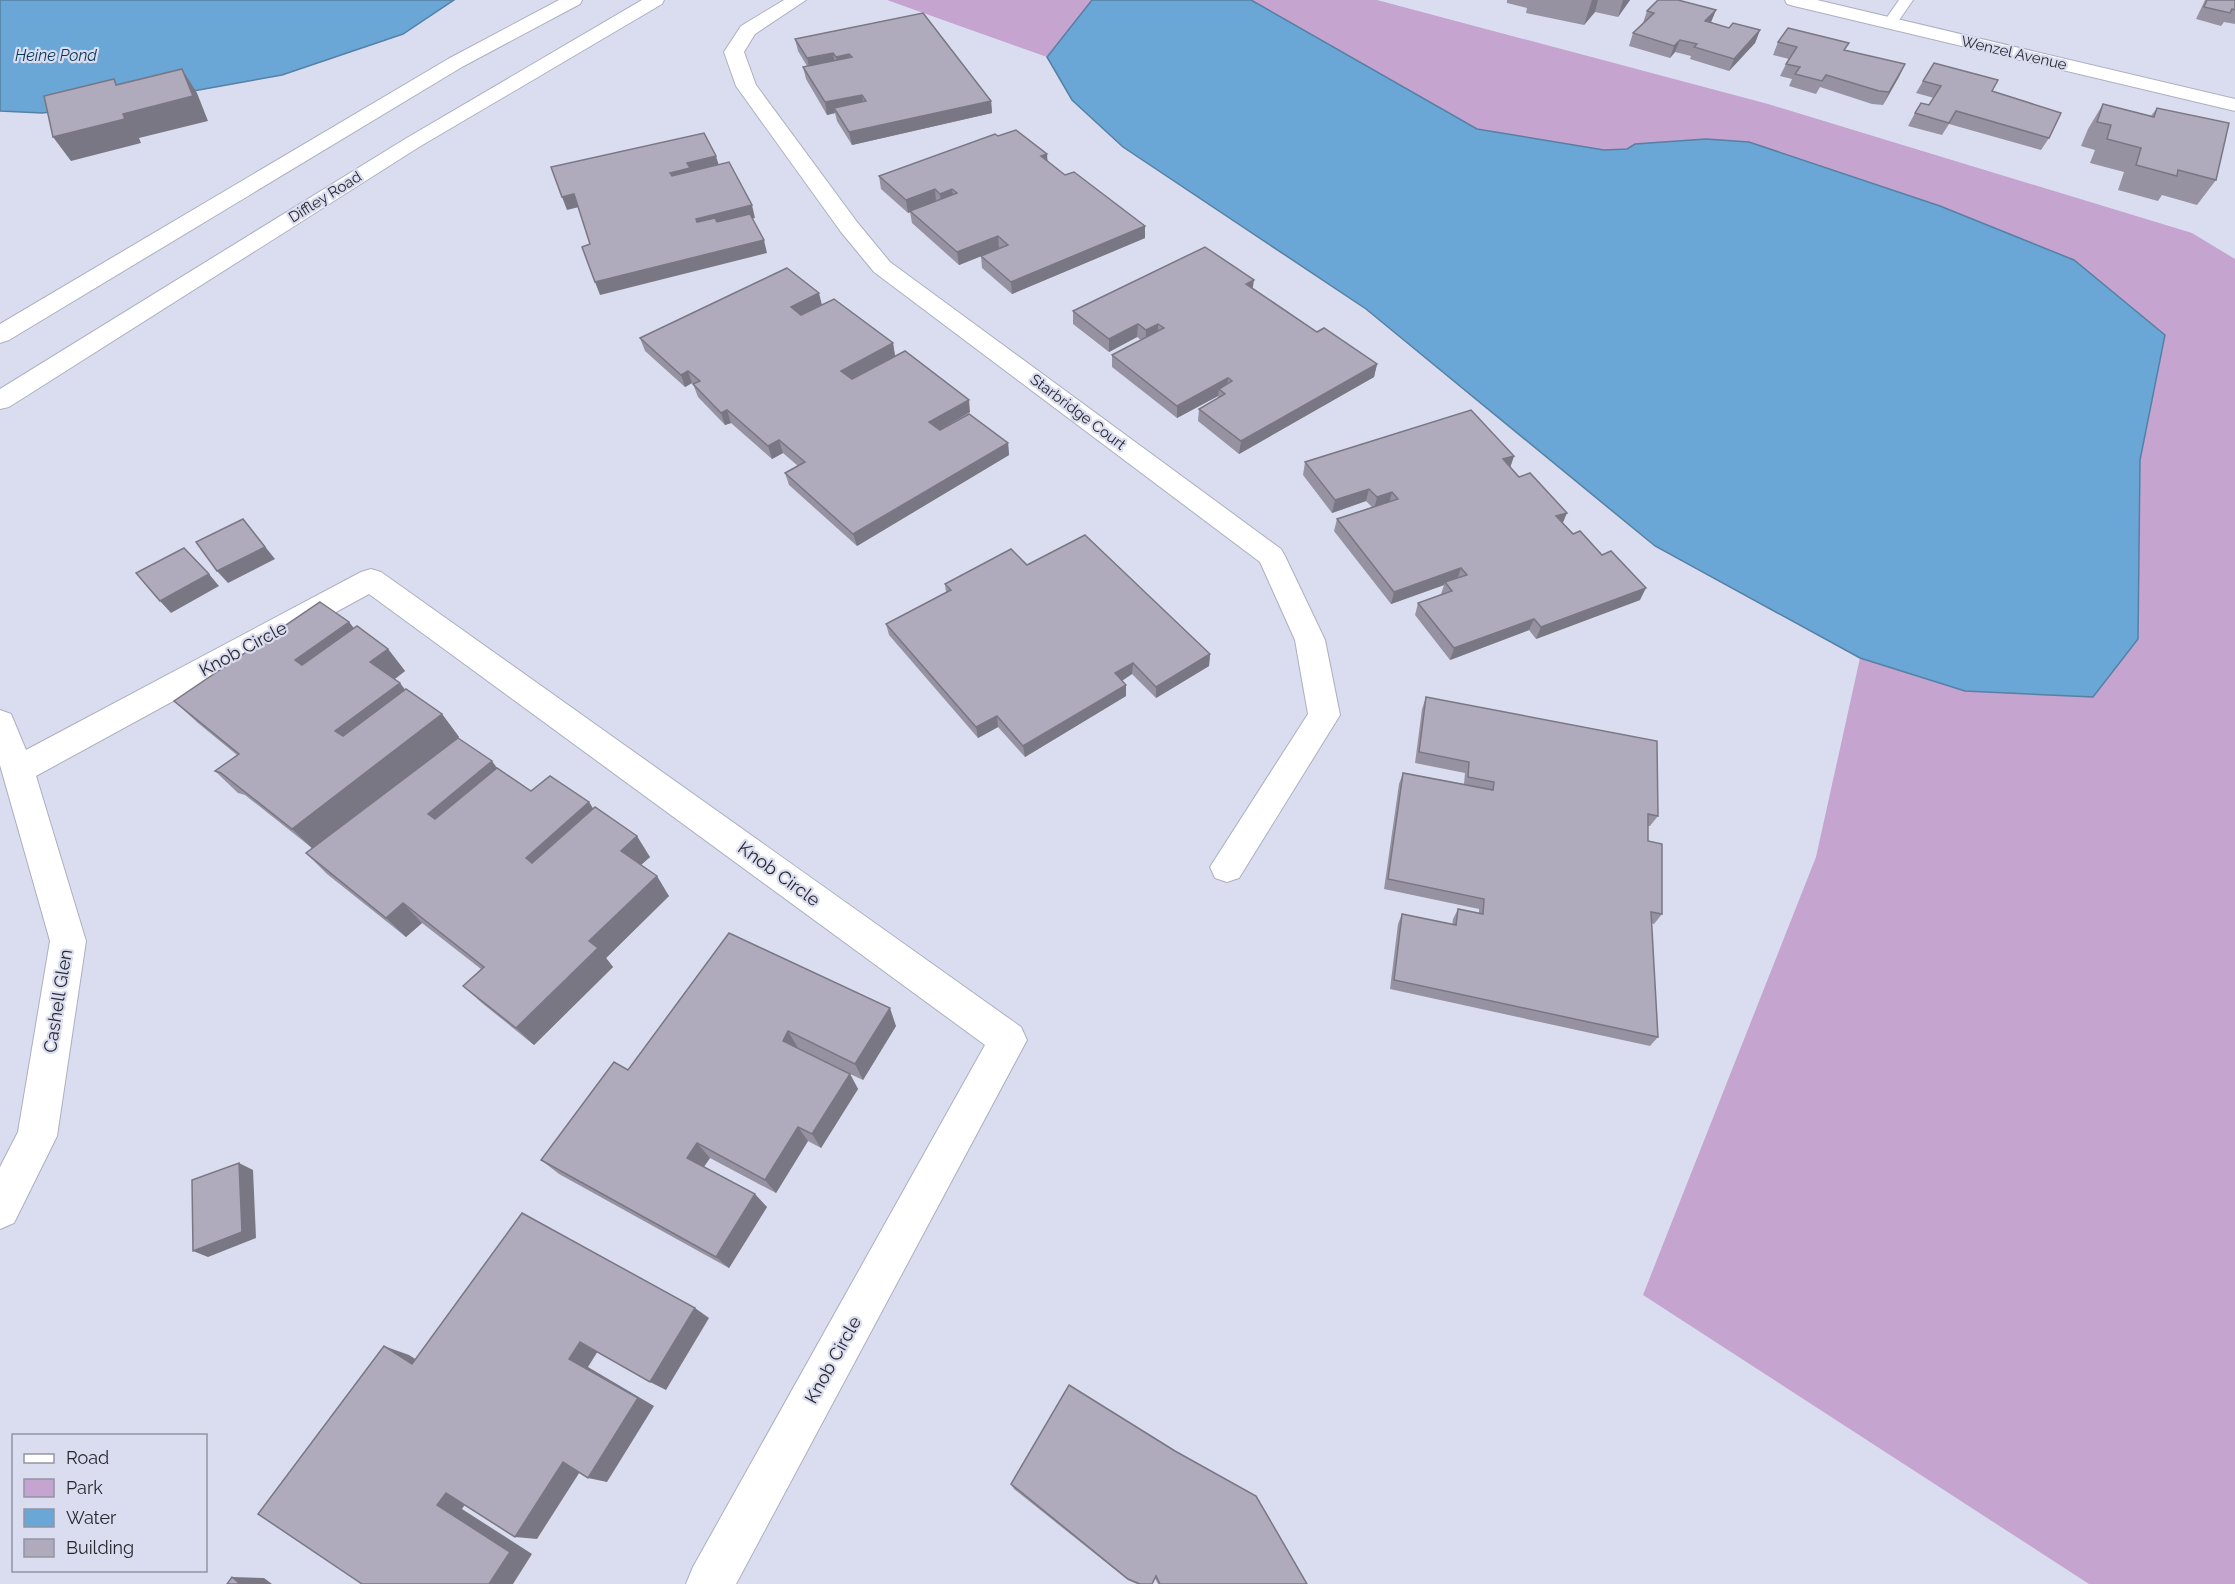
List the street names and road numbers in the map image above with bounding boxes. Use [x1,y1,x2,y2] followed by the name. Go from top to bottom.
[1959,32,2069,74] street label: Wenzel Avenue
[285,168,365,226] street label: Diffley Road
[1027,370,1129,454] street label: Starbridge Court
[195,617,291,680] street label: Knob Circle
[734,837,825,911] street label: Knob Circle
[39,948,76,1054] street label: Cashell Glen
[800,1312,865,1407] street label: Knob Circle

